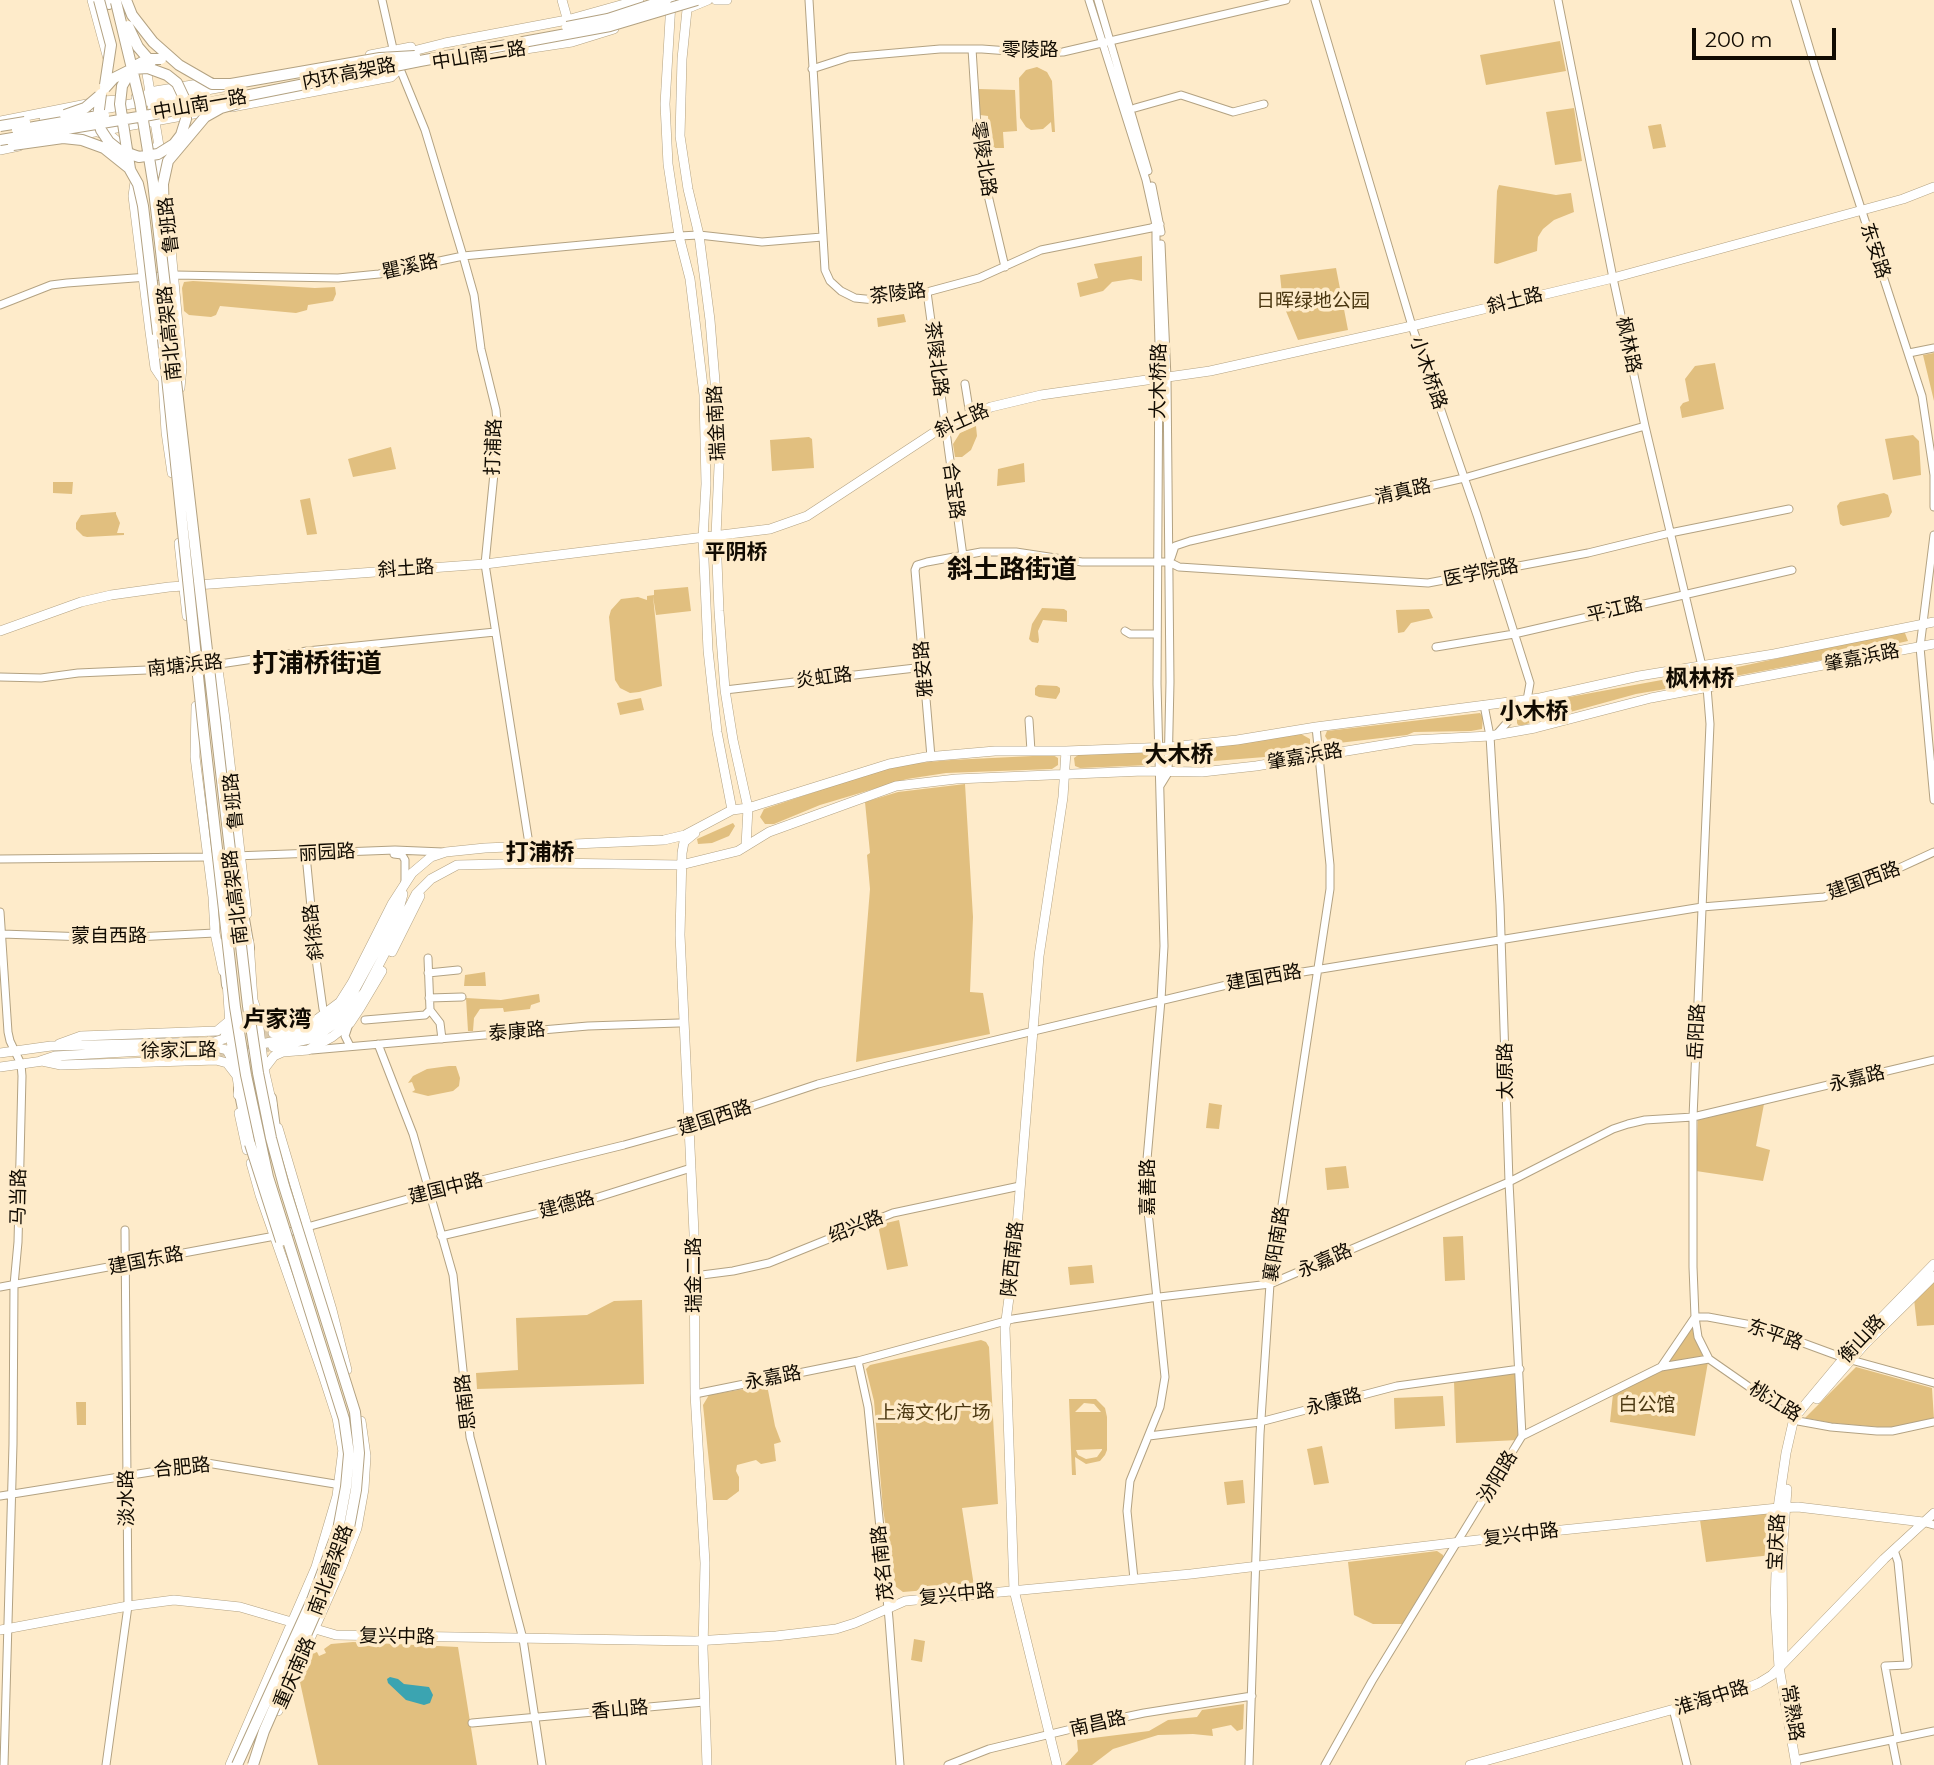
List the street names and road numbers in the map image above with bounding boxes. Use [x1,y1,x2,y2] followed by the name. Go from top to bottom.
[430,37,528,75] street label: 中山南二路
[1002,39,1058,61] street label: 零陵路
[300,54,398,94] street label: 内环高架路
[151,86,249,124] street label: 中山南一路
[966,120,1000,198] street label: 零陵北路
[154,195,184,255] street label: 鲁班路
[1855,220,1895,282] street label: 东安路
[380,250,440,284] street label: 瞿溪路
[868,279,928,309] street label: 茶陵路
[1485,283,1545,319] street label: 斜土路
[154,285,186,381] street label: 南北高架路
[1611,315,1645,375] street label: 枫林路
[920,320,952,398] street label: 茶陵北路
[1405,333,1451,413] street label: 小木桥路
[1147,343,1171,419] street label: 大木桥路
[704,384,730,462] street label: 瑞金南路
[931,399,993,443] street label: 斜土路
[482,418,506,476] street label: 打浦路
[938,461,968,521] street label: 合宝路
[1373,474,1433,510] street label: 清真路
[1442,555,1520,591] street label: 医学院路
[377,556,435,582] street label: 斜土路
[1585,592,1645,628] street label: 平江路
[910,640,938,698] street label: 雅安路
[1823,640,1901,676] street label: 肇嘉浜路
[146,651,224,681] street label: 南塘浜路
[794,663,854,693] street label: 炎虹路
[1266,739,1344,775] street label: 肇嘉浜路
[220,771,248,831] street label: 鲁班路
[298,840,356,866] street label: 丽园路
[219,848,253,946] street label: 南北高架路
[1824,857,1904,905] street label: 建国西路
[300,902,328,962] street label: 斜徐路
[71,925,147,947] street label: 蒙自西路
[1225,960,1303,996] street label: 建国西路
[1684,1003,1710,1061] street label: 岳阳路
[488,1018,546,1046] street label: 泰康路
[141,1039,217,1063] street label: 徐家汇路
[1494,1042,1518,1100] street label: 太原路
[1827,1061,1887,1097] street label: 永嘉路
[675,1095,755,1141] street label: 建国西路
[1137,1159,1159,1215] street label: 嘉善路
[7,1168,31,1226] street label: 马当路
[406,1169,486,1209] street label: 建国中路
[537,1187,597,1223] street label: 建德路
[1260,1205,1294,1283] street label: 襄阳南路
[825,1206,887,1248] street label: 绍兴路
[998,1220,1028,1298] street label: 陕西南路
[683,1237,705,1313] street label: 瑞金二路
[1294,1239,1356,1283] street label: 永嘉路
[107,1243,185,1279] street label: 建国东路
[1834,1310,1890,1368] street label: 衡山路
[1744,1315,1806,1355] street label: 东平路
[743,1361,803,1395] street label: 永嘉路
[451,1372,481,1432] street label: 思南路
[1745,1377,1805,1427] street label: 桃江路
[1304,1384,1364,1420] street label: 永康路
[1474,1447,1522,1507] street label: 汾阳路
[152,1454,212,1482] street label: 合肥路
[115,1469,139,1527] street label: 淡水路
[1764,1513,1790,1571] street label: 宝庆路
[1482,1519,1560,1551] street label: 复兴中路
[304,1521,358,1619] street label: 南北高架路
[868,1524,898,1602] street label: 茂名南路
[918,1580,996,1610] street label: 复兴中路
[359,1625,435,1649] street label: 复兴中路
[269,1634,321,1712] street label: 重庆南路
[1672,1676,1752,1720] street label: 淮海中路
[1776,1683,1808,1743] street label: 常熟路
[591,1696,649,1724] street label: 香山路
[1068,1706,1128,1742] street label: 南昌路

